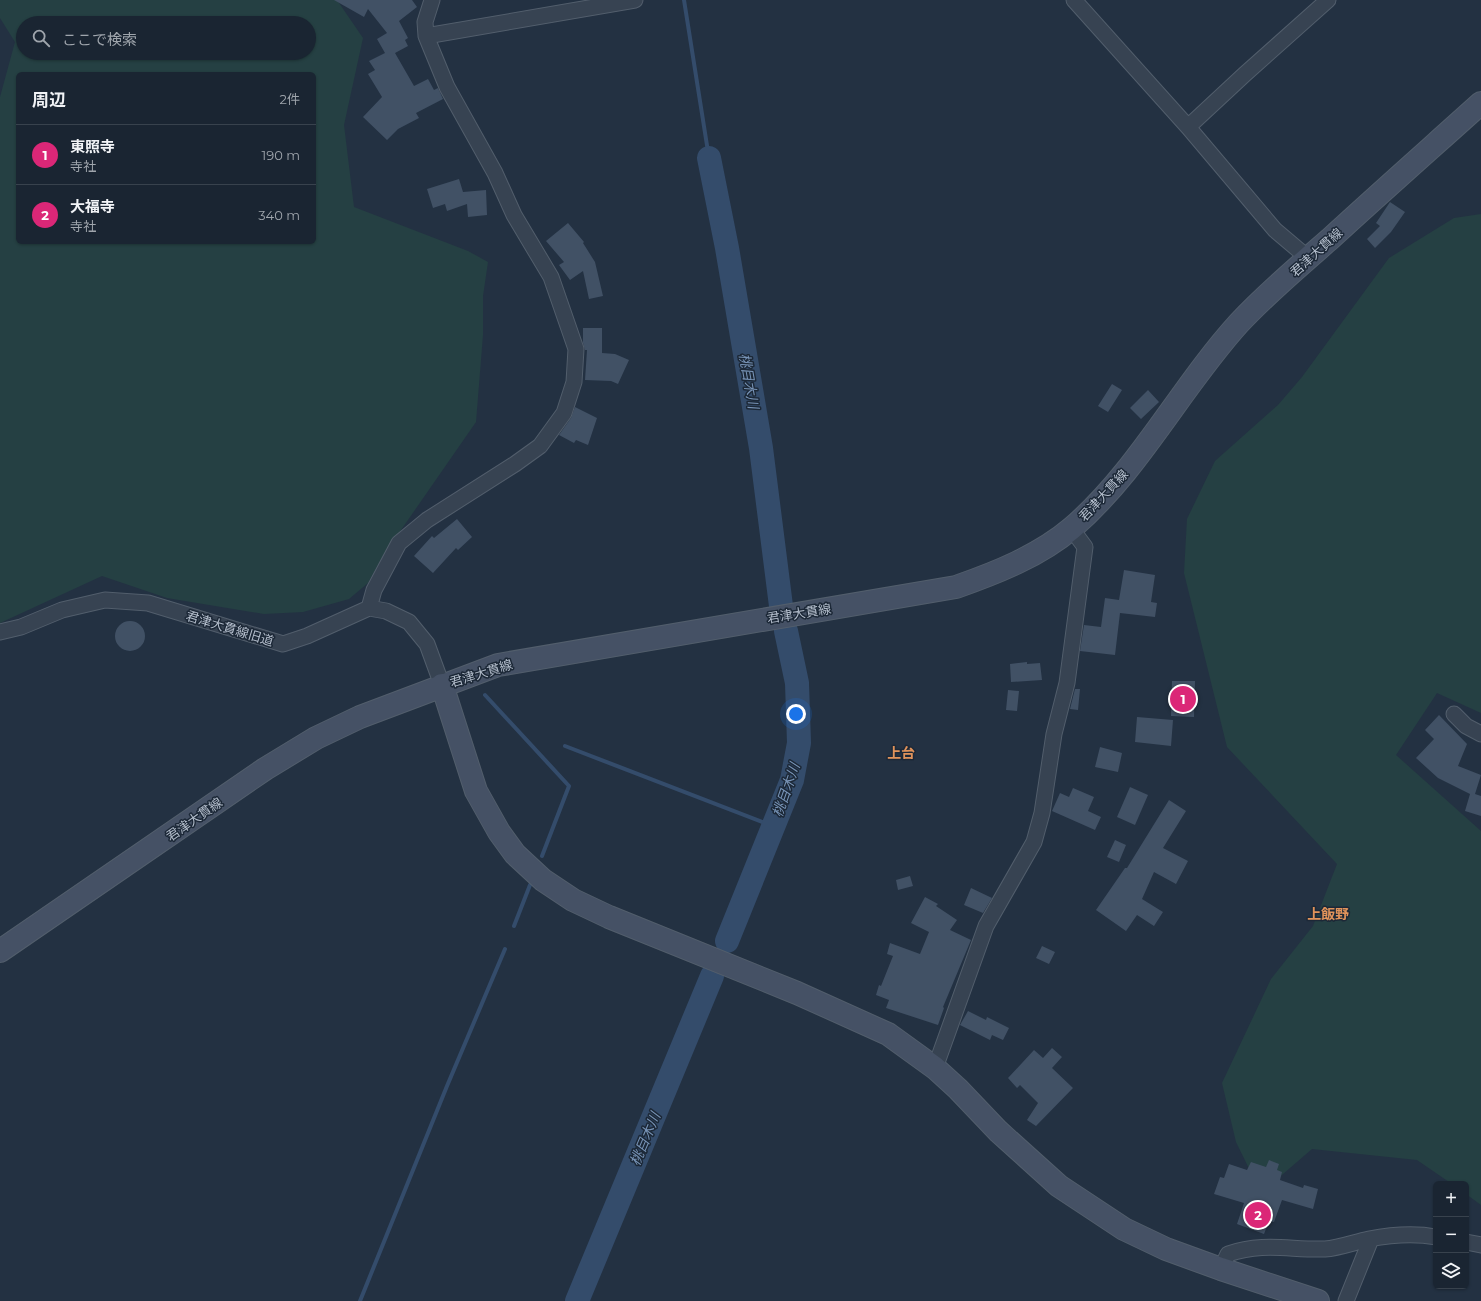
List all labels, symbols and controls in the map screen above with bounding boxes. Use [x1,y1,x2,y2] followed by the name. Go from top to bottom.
[16,16,316,60] search box
[30,27,52,49] icon: search
[62,30,137,49] text: ここで検索
[32,90,66,110] text: 周辺
[280,91,300,107] text: 2件
[70,137,115,156] text: 東照寺
[42,147,48,163] text: 1
[262,147,300,163] text: 190 m
[70,158,96,174] text: 寺社
[70,197,115,216] text: 大福寺
[41,207,49,223] text: 2
[258,207,300,223] text: 340 m
[70,218,96,234] text: 寺社
[1286,224,1346,280] street label: 君津大貫線
[735,352,763,412] water label: 桃目木川
[1075,466,1131,524] street label: 君津大貫線
[766,600,832,626] street label: 君津大貫線
[184,607,276,649] street label: 君津大貫線旧道
[448,656,514,690] street label: 君津大貫線
[1170,684,1196,714] pin: 1
[786,704,806,724] your location
[887,744,915,762] district label: 上台
[768,759,804,819] water label: 桃目木川
[163,794,225,844] street label: 君津大貫線
[1307,905,1349,923] district label: 上飯野
[626,1108,665,1168] water label: 桃目木川
[1433,1181,1469,1289] map controls
[1433,1181,1469,1217] button: +
[1245,1200,1271,1230] pin: 2
[1433,1217,1469,1253] button: −
[1433,1253,1469,1289] button: layers

